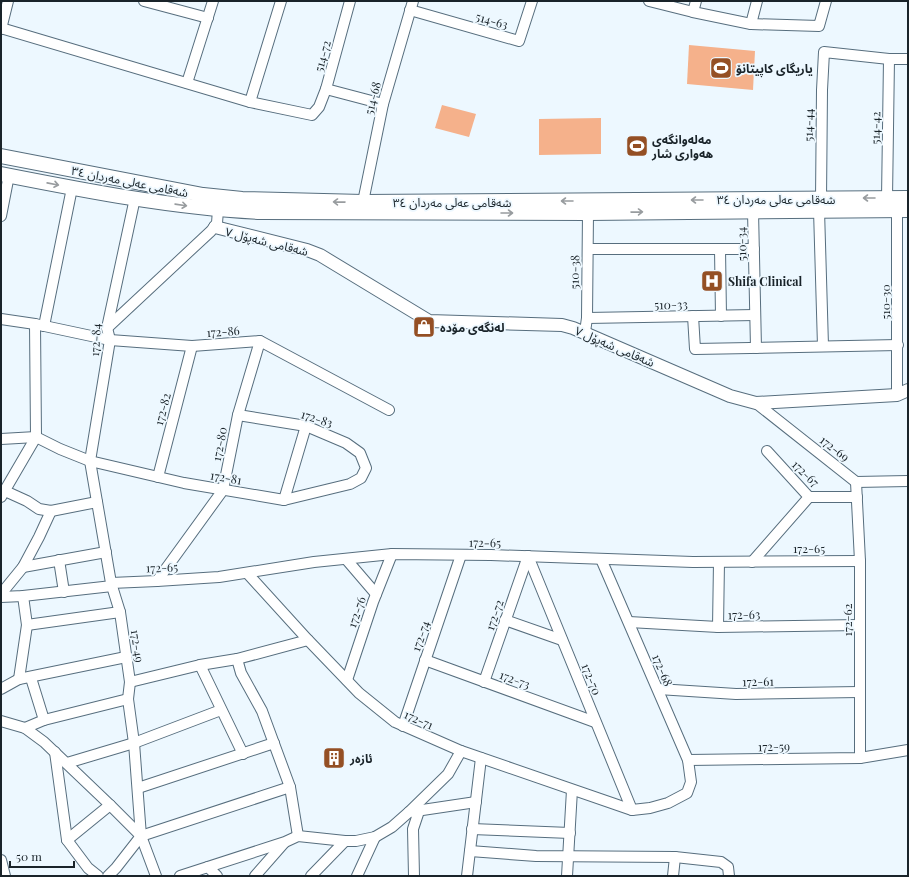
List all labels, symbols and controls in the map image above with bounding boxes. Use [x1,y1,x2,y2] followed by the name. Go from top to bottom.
[474,8,510,32] street label: 514-63
[310,38,334,74] street label: 514-72
[708,55,734,81] sports icon: یاریگای کاپیتانۆ
[736,60,813,78] place label: یاریگای کاپیتانۆ
[360,80,384,116] street label: 514-68
[800,108,816,142] street label: 514-44
[867,111,883,145] street label: 514-42
[651,131,714,161] place label: مەلەوانگەی هەواری شار
[624,133,650,159] sports icon: مەلەوانگەی هەواری شار
[70,162,190,200] street label: شەقامی عەلی مەردان ٣٤
[46,180,59,188] one-way arrow
[717,191,835,207] street label: شەقامی عەلی مەردان ٣٤
[393,194,511,210] street label: شەقامی عەلی مەردان ٣٤
[863,194,876,202] one-way arrow
[691,196,704,204] one-way arrow
[561,197,574,205] one-way arrow
[333,198,346,206] one-way arrow
[174,201,187,209] one-way arrow
[500,209,513,217] one-way arrow
[630,209,643,216] one-way arrow
[224,223,310,260] street label: شەقامی شەپۆل ٧
[733,227,749,261] street label: 510-34
[566,255,582,289] street label: 510-38
[699,268,725,294] hospital icon: Shifa Clinical
[728,273,802,289] place label: Shifa Clinical
[877,284,893,320] street label: 510-30
[654,296,688,312] street label: 510-33
[411,314,437,340] shop icon: لەنگەی مۆدە
[440,319,505,335] place label: لەنگەی مۆدە
[206,322,240,340] street label: 172-86
[572,322,657,371] street label: شەقامی شەپۆل ٧
[86,323,104,357] street label: 172-84
[150,391,174,427] street label: 172-82
[299,405,335,431] street label: 172-83
[208,426,230,462] street label: 172-80
[817,431,853,465] street label: 172-69
[789,456,823,490] street label: 172-67
[209,466,244,488] street label: 172-81
[469,534,501,550] street label: 172-65
[793,540,825,556] street label: 172-65
[146,558,178,576] street label: 172-65
[343,594,369,630] street label: 172-76
[481,597,507,633] street label: 172-72
[839,603,855,637] street label: 172-62
[728,606,760,622] street label: 172-63
[407,618,433,653] street label: 172-74
[128,629,148,663] street label: 172-49
[649,651,677,689] street label: 172-68
[578,661,606,697] street label: 172-70
[498,666,532,692] street label: 172-73
[742,673,775,689] street label: 172-61
[402,706,437,733] street label: 172-71
[758,738,790,754] street label: 172-59
[321,745,347,771] building icon: ئازەر
[349,750,373,766] place label: ئازەر
[10,843,74,869] scale bar
[16,848,42,864] text: 50 m

